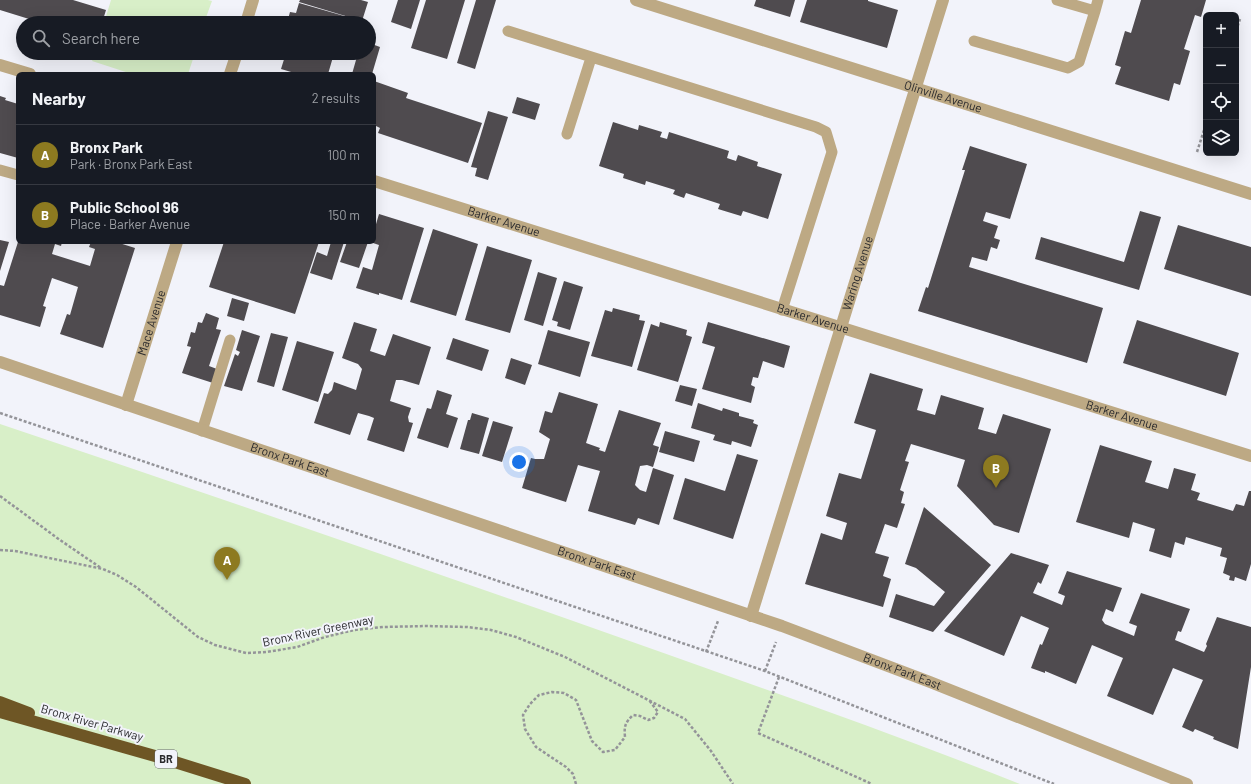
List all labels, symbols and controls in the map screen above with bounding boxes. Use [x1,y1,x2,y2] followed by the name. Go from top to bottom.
[1203,12,1239,156] map controls
[1203,12,1239,48] button: +
[16,16,376,60] search box
[30,27,52,49] icon: search
[62,29,140,47] text: Search here
[1203,48,1239,84] button: −
[903,77,984,115] street label: Olinville Avenue
[1203,84,1239,120] button: locate
[32,88,86,108] text: Nearby
[312,90,360,106] text: 2 results
[1203,120,1239,156] button: layers
[70,138,143,156] text: Bronx Park
[41,147,49,163] text: A
[327,147,360,163] text: 100 m
[70,156,193,172] text: Park · Bronx Park East
[70,198,179,216] text: Public School 96
[466,203,542,239] street label: Barker Avenue
[41,207,49,223] text: B
[328,207,360,223] text: 150 m
[70,216,190,232] text: Place · Barker Avenue
[839,234,875,312] street label: Waring Avenue
[134,288,168,357] street label: Mace Avenue
[775,300,851,336] street label: Barker Avenue
[1084,397,1160,433] street label: Barker Avenue
[249,439,332,479] street label: Bronx Park East
[509,452,529,472] your location
[983,455,1009,488] pin: B
[556,543,639,582] street label: Bronx Park East
[214,547,240,580] pin: A
[261,611,375,649] street label: Bronx River Greenway
[862,649,944,692] street label: Bronx Park East
[40,701,145,743] street label: Bronx River Parkway
[155,750,177,768] road number: BR

